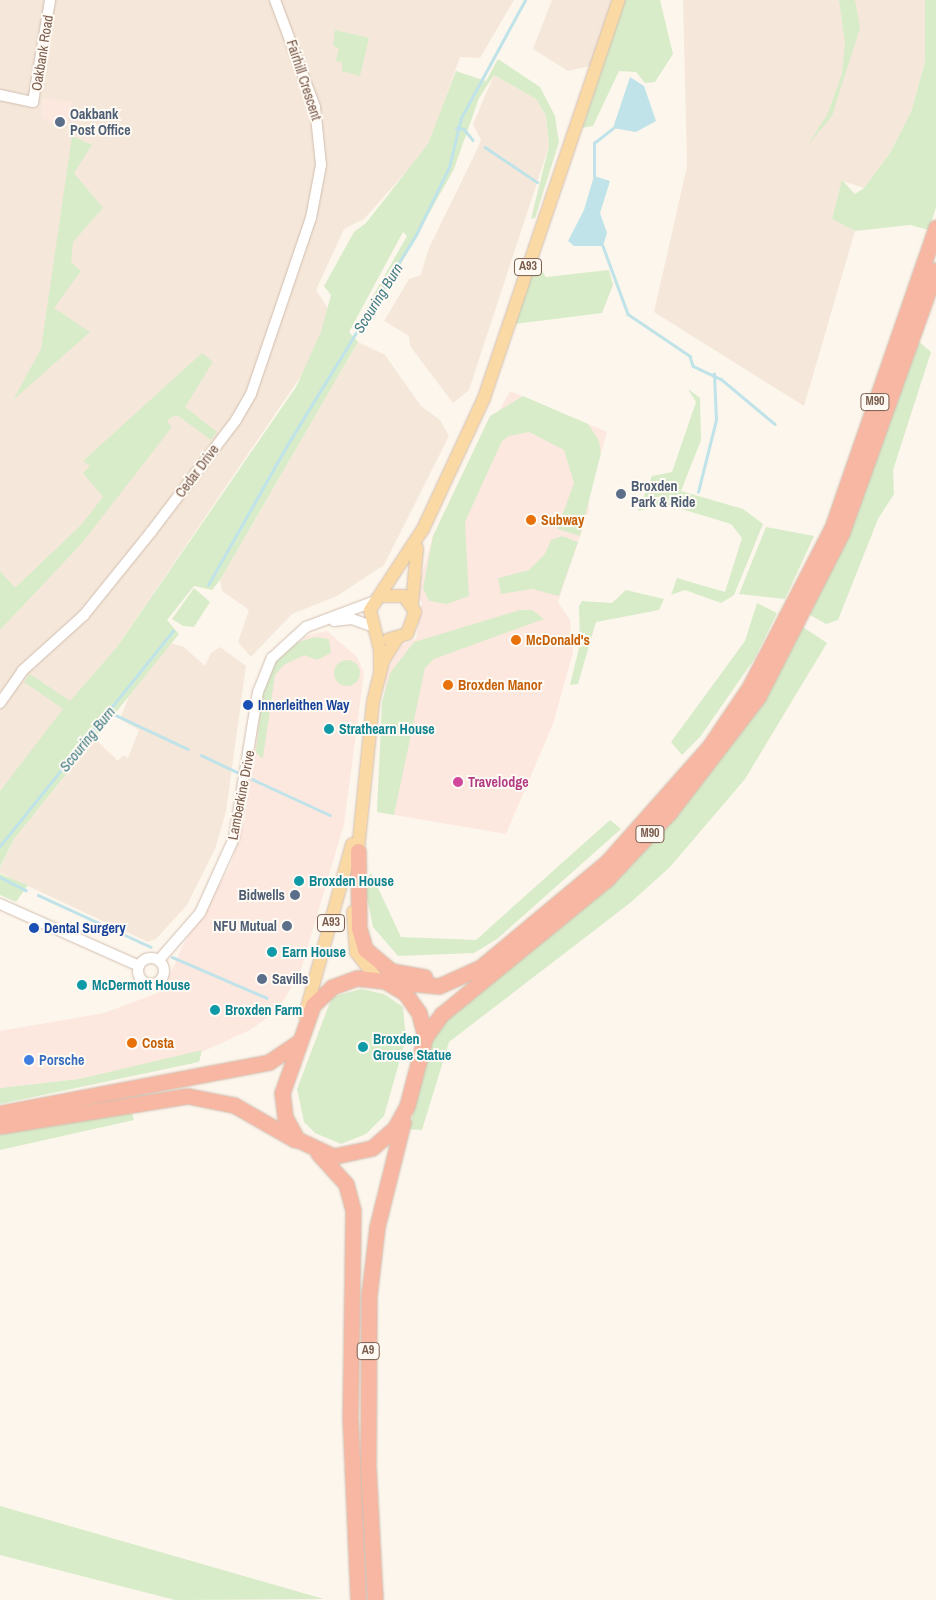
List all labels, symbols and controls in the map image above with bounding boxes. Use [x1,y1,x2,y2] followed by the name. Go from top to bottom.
[28,14,56,92] street label: Oakbank Road
[283,38,325,122] street label: Fairhill Crescent
[70,106,131,138] place label: Oakbank Post Office
[54,116,66,128] marker: Oakbank Post Office
[513,258,543,276] road number: A93
[350,260,406,336] water label: Scouring Burn
[860,392,890,412] road number: M90
[172,441,222,501] street label: Cedar Drive
[631,478,695,511] place label: Broxden Park & Ride
[615,488,627,500] marker: Broxden Park & Ride
[541,512,584,528] place label: Subway
[525,514,537,526] marker: Subway
[526,632,590,648] place label: McDonald's
[510,634,522,646] marker: McDonald's
[458,677,542,693] place label: Broxden Manor
[442,679,454,691] marker: Broxden Manor
[258,697,349,713] place label: Innerleithen Way
[242,699,254,711] marker: Innerleithen Way
[55,703,119,775] water label: Scouring Burn
[339,721,435,737] place label: Strathearn House
[323,723,335,735] marker: Strathearn House
[224,749,258,841] street label: Lamberkine Drive
[468,774,529,790] place label: Travelodge
[452,776,464,788] marker: Travelodge
[635,824,665,844] road number: M90
[309,873,394,889] place label: Broxden House
[293,875,305,887] marker: Broxden House
[238,887,285,903] place label: Bidwells
[289,889,301,901] marker: Bidwells
[316,914,346,932] road number: A93
[213,918,277,934] place label: NFU Mutual
[44,920,126,936] place label: Dental Surgery
[281,920,293,932] marker: NFU Mutual
[28,922,40,934] marker: Dental Surgery
[282,944,346,960] place label: Earn House
[266,946,278,958] marker: Earn House
[272,971,308,987] place label: Savills
[256,973,268,985] marker: Savills
[92,977,190,993] place label: McDermott House
[76,979,88,991] marker: McDermott House
[225,1002,302,1018] place label: Broxden Farm
[209,1004,221,1016] marker: Broxden Farm
[373,1031,451,1064] place label: Broxden Grouse Statue
[142,1035,174,1051] place label: Costa
[126,1037,138,1049] marker: Costa
[357,1041,369,1053] marker: Broxden Grouse Statue
[39,1052,84,1068] place label: Porsche
[23,1054,35,1066] marker: Porsche
[356,1342,380,1360] road number: A9

